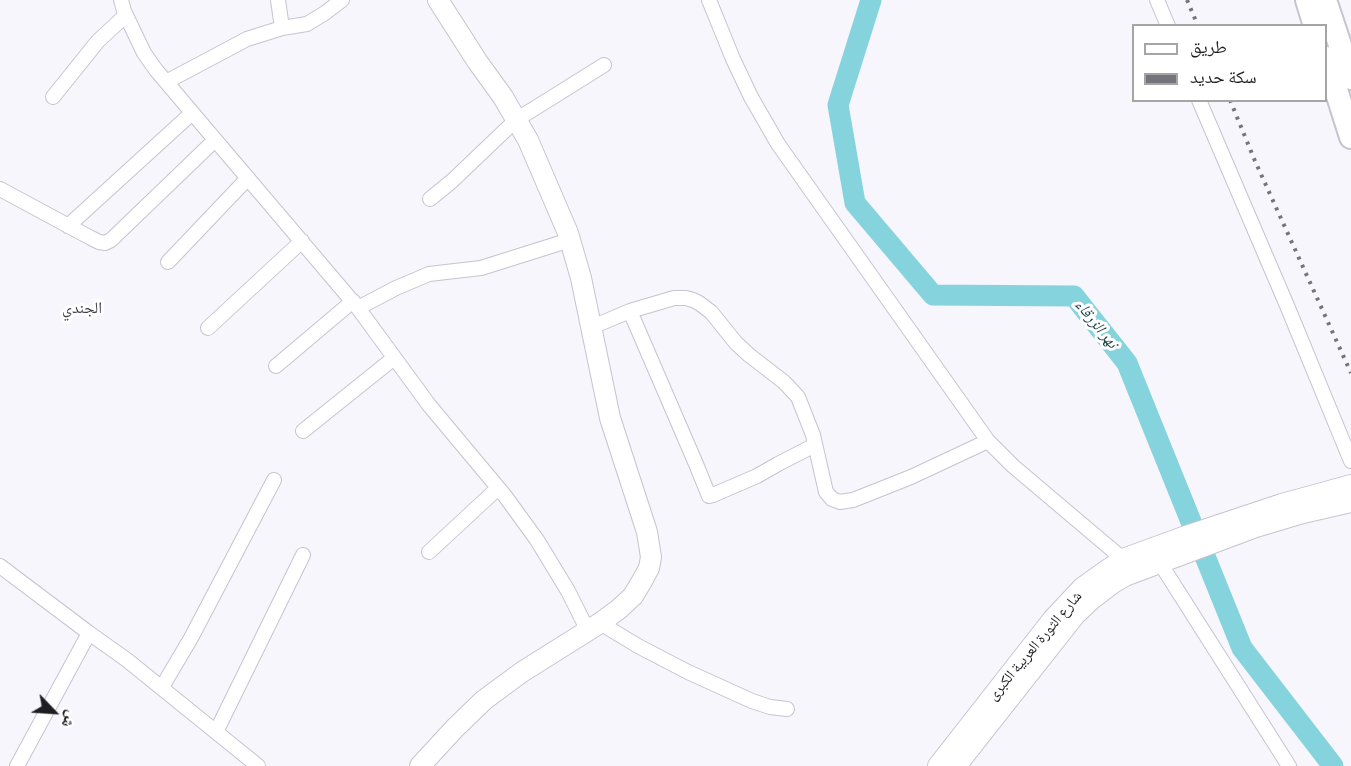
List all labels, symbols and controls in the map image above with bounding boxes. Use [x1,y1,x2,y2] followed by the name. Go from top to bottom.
[1132,24,1327,102] legend
[1190,34,1227,58] text: طريق
[1190,64,1257,88] text: سكة حديد
[1070,296,1122,352] water label: نهر الزرقاء
[62,299,102,319] district label: الجندي
[984,588,1086,704] street label: شارع الثورة العربية الكبرى
[24,682,84,742] north arrow
[57,707,84,732] text: ش

